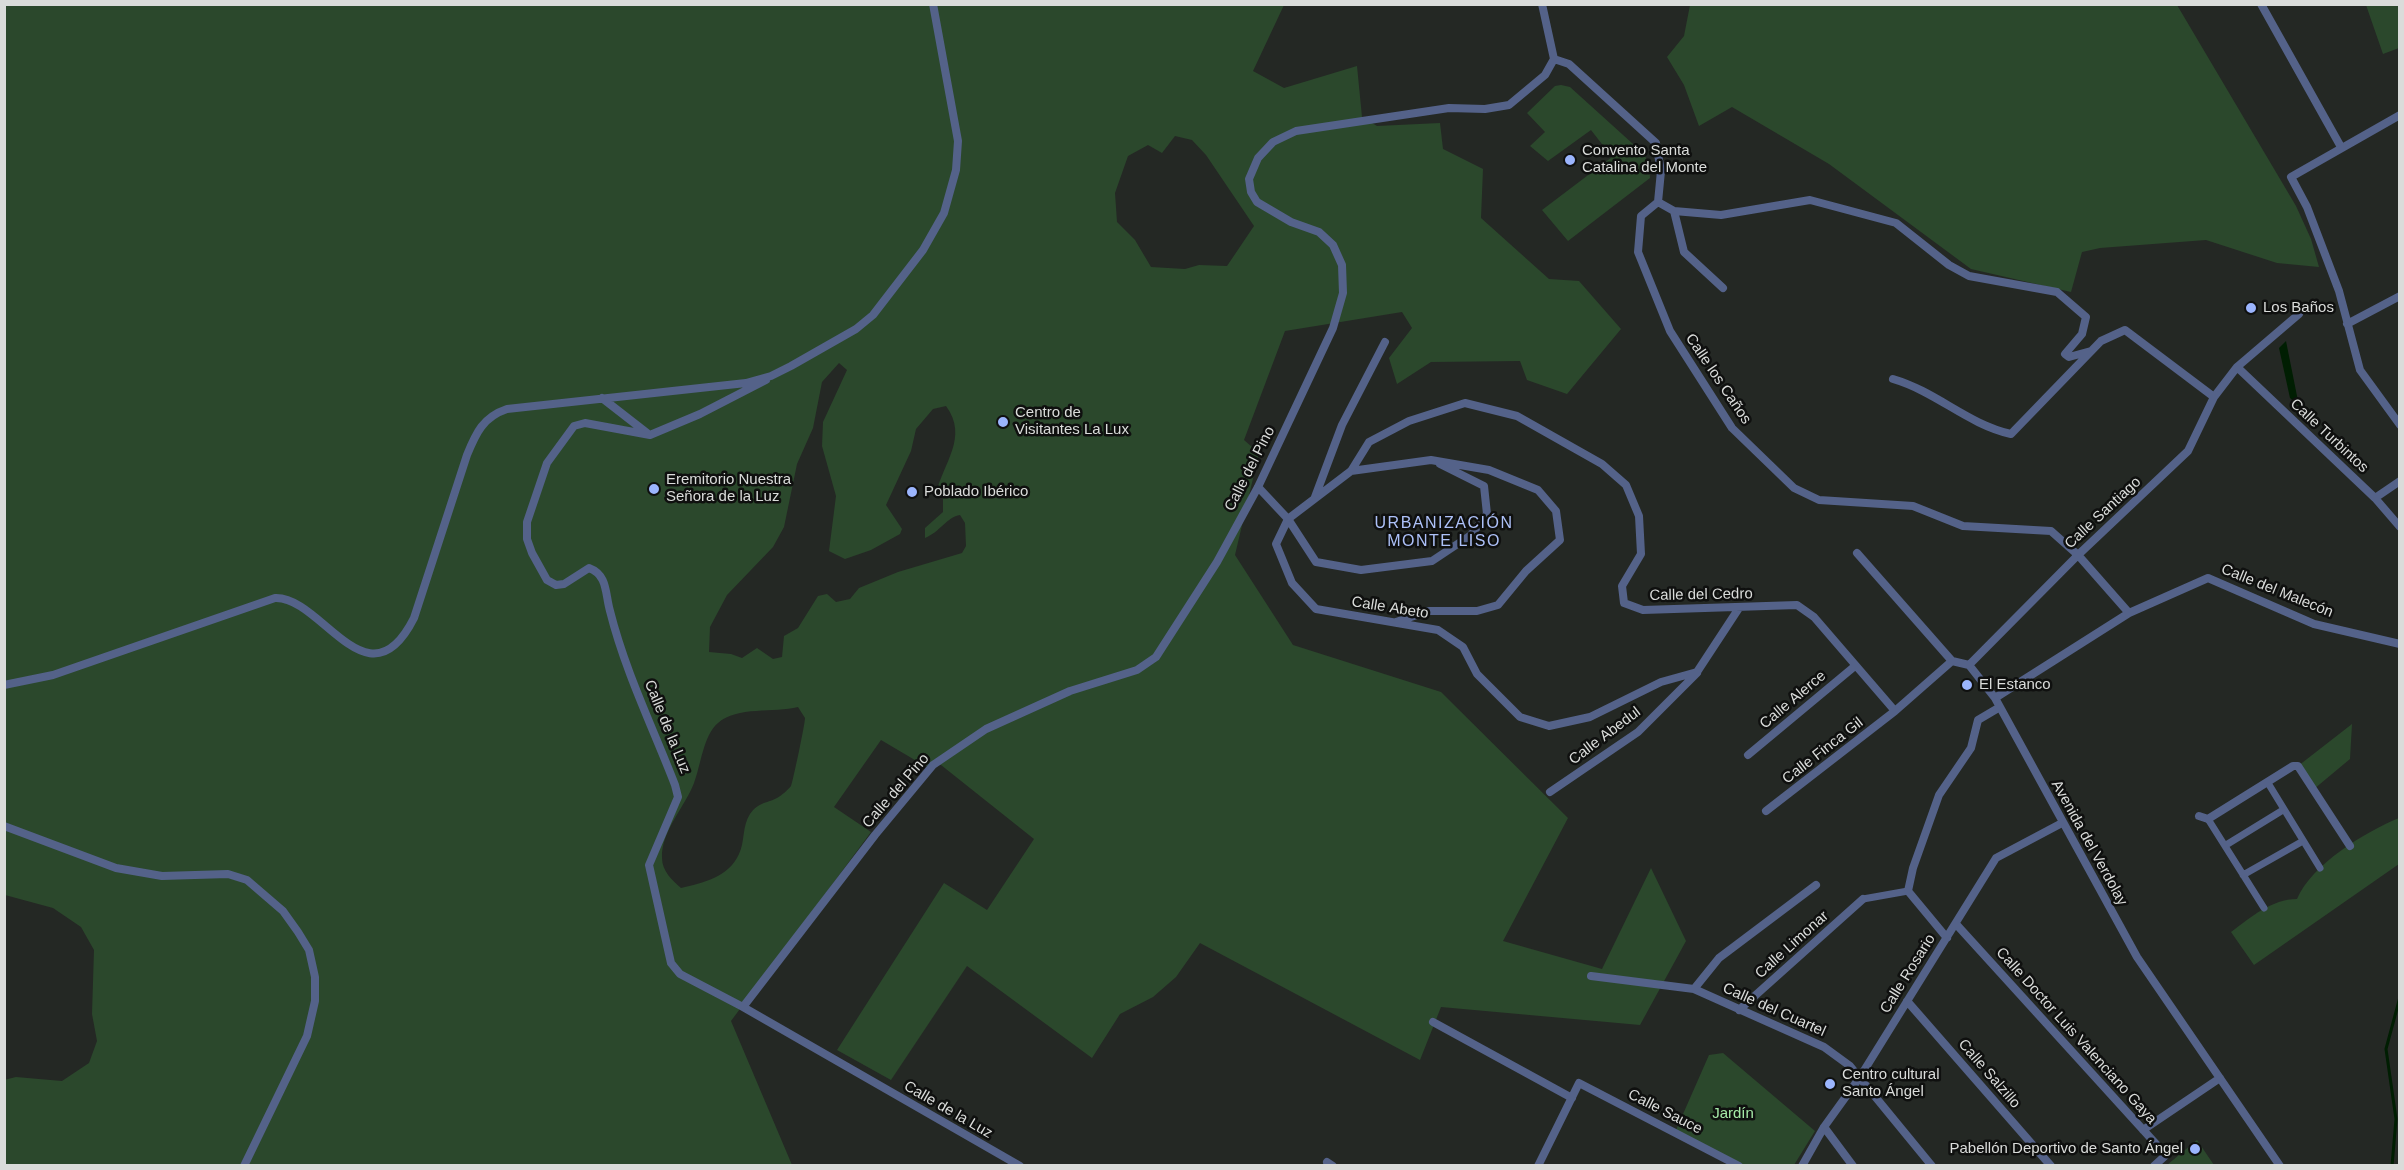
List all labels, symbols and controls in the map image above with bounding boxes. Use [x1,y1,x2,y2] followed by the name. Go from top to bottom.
[1582,142,1707,177] place label: Convento Santa Catalina del Monte
[1563,153,1577,167] marker: Convento Santa Catalina del Monte
[2263,299,2334,317] place label: Los Baños
[2244,301,2258,315] marker: Los Baños
[1681,330,1755,428] street label: Calle los Caños
[2286,395,2372,477] street label: Calle Turbintos
[1015,404,1129,439] place label: Centro de Visitantes La Lux
[996,415,1010,429] marker: Centro de Visitantes La Lux
[1221,424,1279,514] street label: Calle del Pino
[666,471,791,506] place label: Eremitorio Nuestra Señora de la Luz
[2061,473,2145,553] street label: Calle Santiago
[647,482,661,496] marker: Eremitorio Nuestra Señora de la Luz
[924,483,1028,501] place label: Poblado Ibérico
[905,485,919,499] marker: Poblado Ibérico
[1375,514,1513,552] district label: URBANIZACIÓN MONTE LISO
[2218,560,2336,622] street label: Calle del Malecón
[1649,585,1753,605] street label: Calle del Cedro
[1350,593,1430,623] street label: Calle Abeto
[1756,667,1830,733] street label: Calle Alerce
[1979,676,2051,694] place label: El Estanco
[640,678,694,776] street label: Calle de la Luz
[1960,678,1974,692] marker: El Estanco
[1566,703,1644,769] street label: Calle Abedul
[1779,714,1867,788] street label: Calle Finca Gil
[859,750,933,832] street label: Calle del Pino
[2047,777,2131,909] street label: Avenida del Verdolay
[1752,907,1832,983] street label: Calle Limonar
[1877,931,1939,1017] street label: Calle Rosario
[1992,944,2160,1128] street label: Calle Doctor Luis Valenciano Gaya
[1720,979,1828,1041] street label: Calle del Cuartel
[1954,1036,2024,1112] street label: Calle Salzillo
[1842,1066,1940,1101] place label: Centro cultural Santo Ángel
[901,1077,995,1143] street label: Calle de la Luz
[1823,1077,1837,1091] marker: Centro cultural Santo Ángel
[1625,1086,1705,1138] street label: Calle Sauce
[1712,1105,1754,1123] park label: Jardín
[1950,1140,2183,1158] place label: Pabellón Deportivo de Santo Ángel
[2188,1142,2202,1156] marker: Pabellón Deportivo de Santo Ángel

